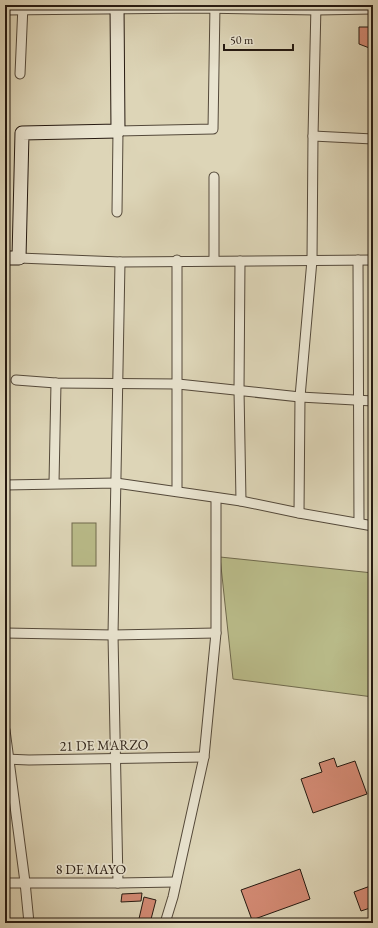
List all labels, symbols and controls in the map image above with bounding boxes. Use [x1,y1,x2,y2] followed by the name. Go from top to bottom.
[224,26,293,52] scale bar
[230,32,254,48] text: 50 m
[59,735,149,755] street label: 21 DE MARZO
[56,860,127,878] street label: 8 DE MAYO

